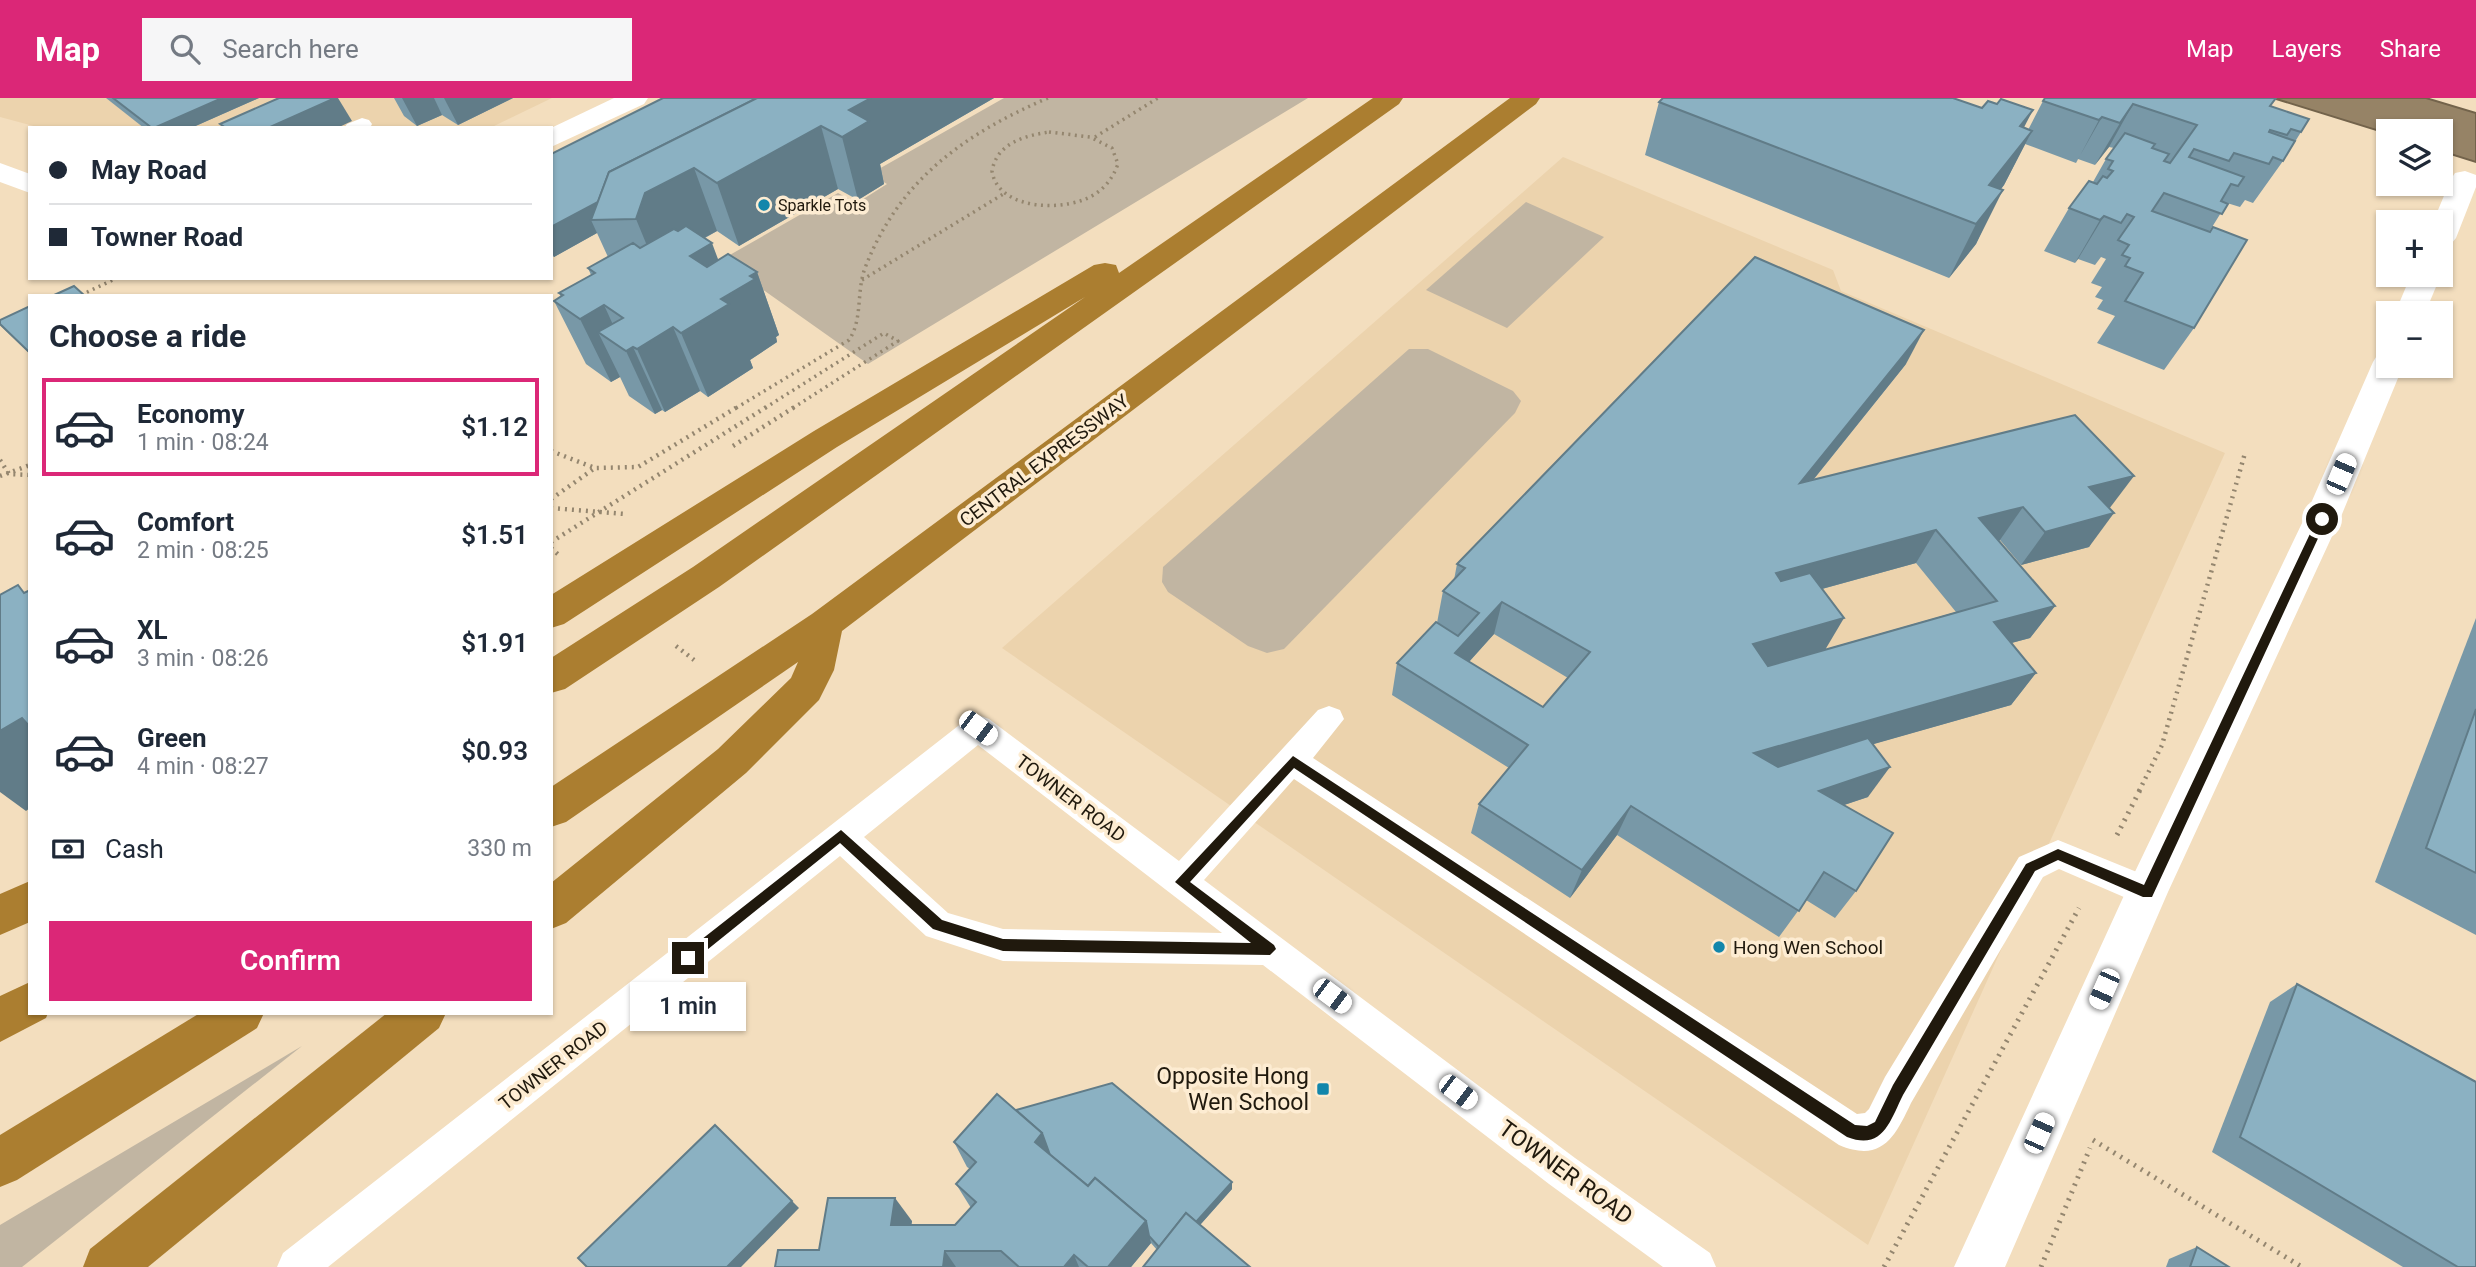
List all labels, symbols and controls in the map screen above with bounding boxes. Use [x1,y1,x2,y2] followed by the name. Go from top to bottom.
[142,18,632,81] search box
[35,30,100,69] text: Map
[166,30,204,68] icon: search
[222,34,359,64] text: Search here
[2186,35,2234,63] text: Map
[2272,35,2342,63] text: Layers
[2380,35,2441,63] text: Share
[2376,119,2453,378] map controls
[2376,119,2453,196] button: layers
[91,155,207,185] text: May Road
[778,196,866,215] place label: Sparkle Tots
[756,197,772,213] marker: Sparkle Tots
[2376,210,2453,287] button: +
[91,222,243,252] text: Towner Road
[2376,301,2453,378] button: −
[49,317,246,355] text: Choose a ride
[955,389,1134,532] street label: CENTRAL EXPRESSWAY
[53,396,116,459] icon: car
[137,399,244,429] text: Economy
[461,412,528,442] text: $1.12
[137,429,269,456] text: 1 min · 08:24
[2324,451,2359,497] car
[2306,503,2338,535] route start
[53,504,116,567] icon: car
[137,507,234,537] text: Comfort
[461,520,528,550] text: $1.51
[137,537,269,564] text: 2 min · 08:25
[53,612,116,675] icon: car
[137,615,168,645] text: XL
[461,628,528,658] text: $1.91
[137,645,269,672] text: 3 min · 08:26
[955,707,1002,749] car
[53,720,116,783] icon: car
[137,723,207,753] text: Green
[461,736,528,766] text: $0.93
[1011,750,1130,847] street label: TOWNER ROAD
[137,753,269,780] text: 4 min · 08:27
[49,830,87,868] icon: cash
[105,834,164,864] text: Cash
[467,835,532,862] text: 330 m
[49,921,532,1001] button: Confirm
[1733,936,1883,959] place label: Hong Wen School
[1711,939,1727,955] marker: Hong Wen School
[672,942,704,974] route end
[2086,966,2123,1012] car
[1309,975,1356,1017] car
[630,982,746,1032] callout: 1 min
[659,993,717,1020] text: 1 min
[495,1016,612,1115] street label: TOWNER ROAD
[1156,1063,1309,1116] place label: Opposite Hong Wen School
[1435,1071,1482,1113] car
[1315,1081,1331,1097] marker: Opposite Hong Wen School
[2021,1110,2058,1156] car
[1494,1115,1638,1230] street label: TOWNER ROAD

